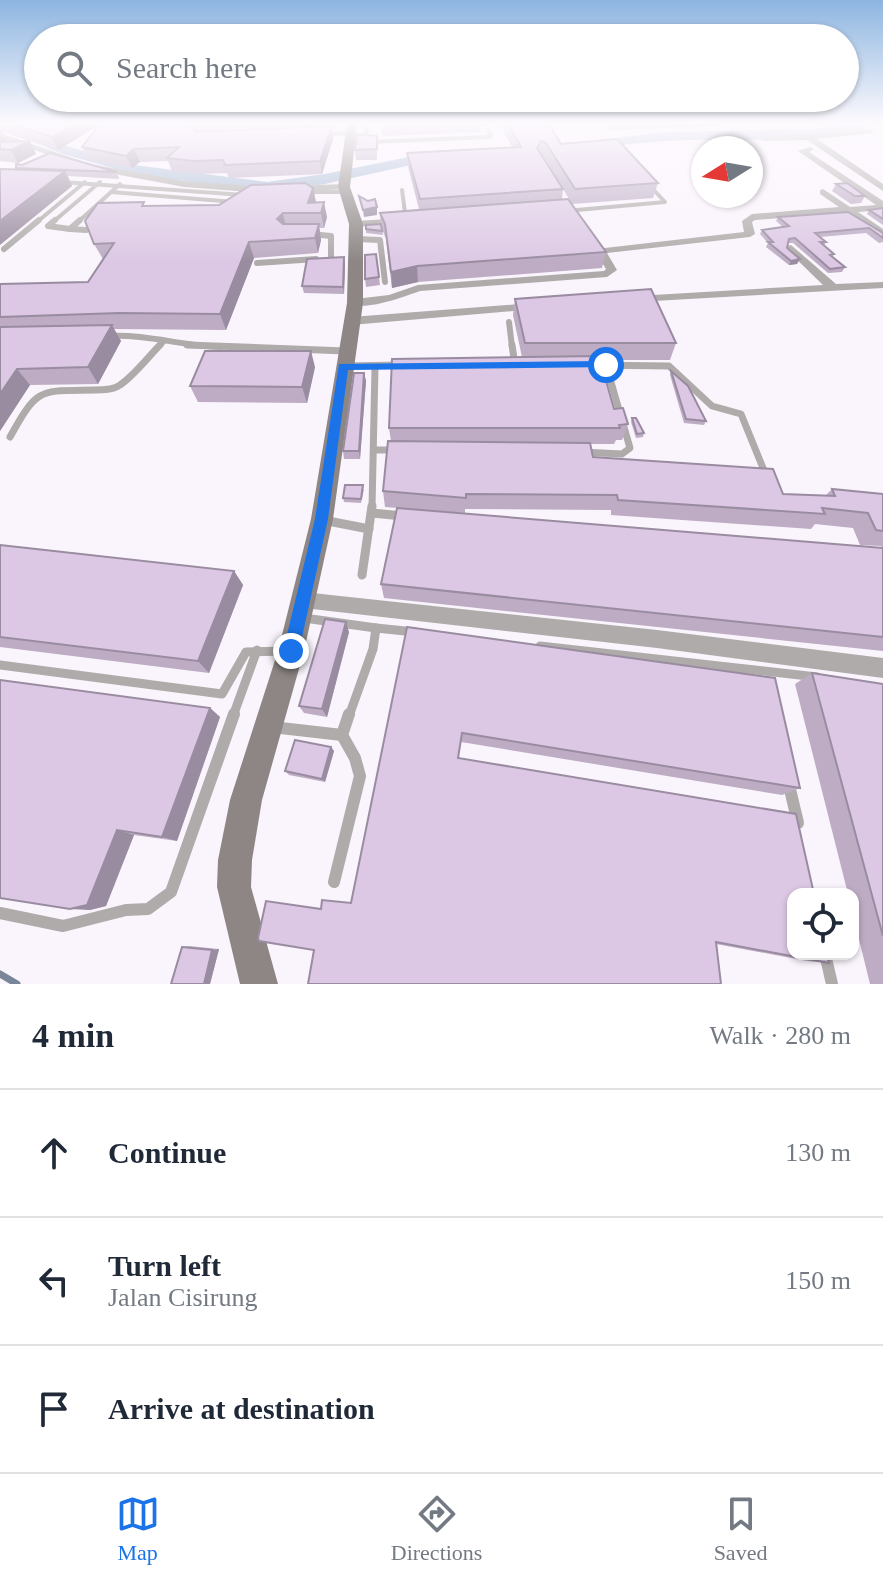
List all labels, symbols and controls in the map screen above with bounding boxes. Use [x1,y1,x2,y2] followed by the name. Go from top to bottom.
[24,24,859,112] search box
[52,46,96,90] icon: search
[116,51,257,84] text: Search here
[691,136,763,208] north arrow
[588,347,624,383] route start
[273,633,309,669] route end
[787,888,859,960] map controls
[787,888,859,960] button: locate
[32,1017,114,1054] text: 4 min
[709,1021,851,1050] text: Walk · 280 m
[32,1131,76,1175] icon: ahead
[108,1136,226,1169] text: Continue
[785,1138,851,1167] text: 130 m
[108,1249,221,1282] text: Turn left
[32,1259,76,1303] icon: left
[785,1266,851,1295] text: 150 m
[108,1283,258,1312] text: Jalan Cisirung
[32,1387,76,1431] icon: arrive
[108,1392,375,1425] text: Arrive at destination
[116,1492,160,1566] tab: Map
[391,1492,482,1566] tab: Directions
[714,1492,767,1566] tab: Saved

